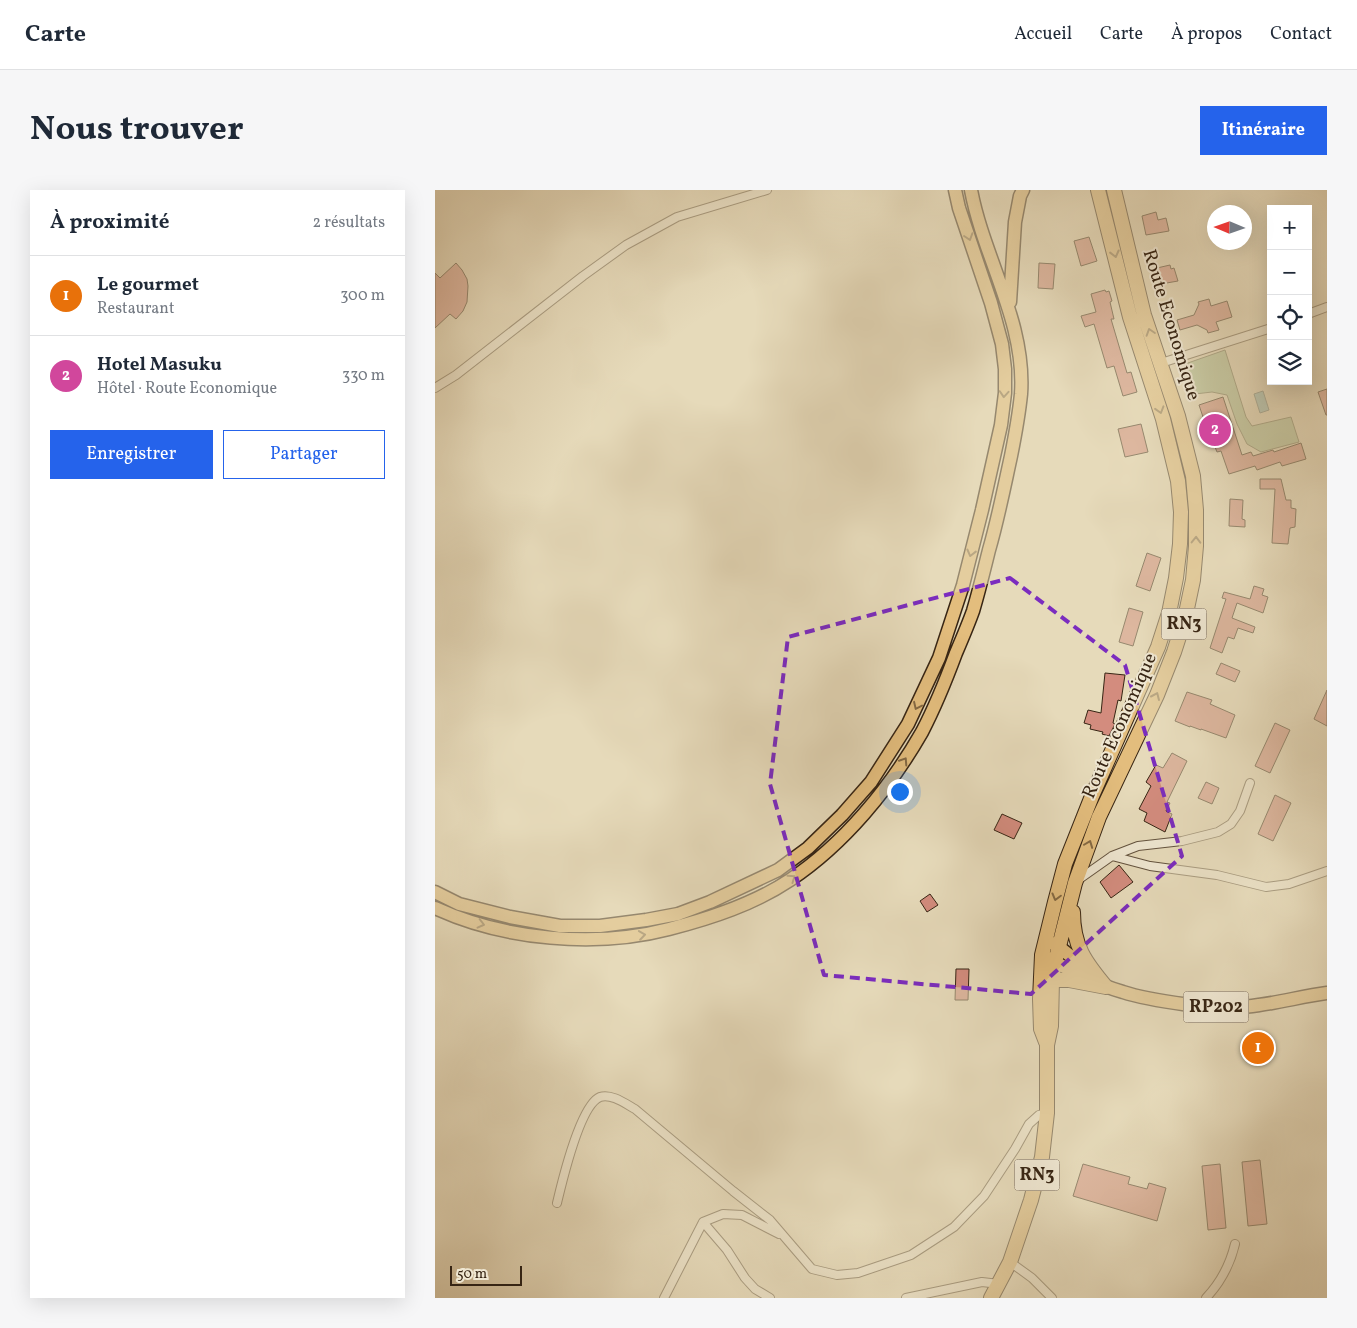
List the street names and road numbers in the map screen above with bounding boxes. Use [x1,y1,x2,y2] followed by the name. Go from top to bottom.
[1136,246,1206,404] street label: Route Economique
[1161,608,1207,639] road number: RN3
[1076,649,1164,803] street label: Route Economique
[1183,992,1249,1022] road number: RP202
[1015,1160,1059,1190] road number: RN3

